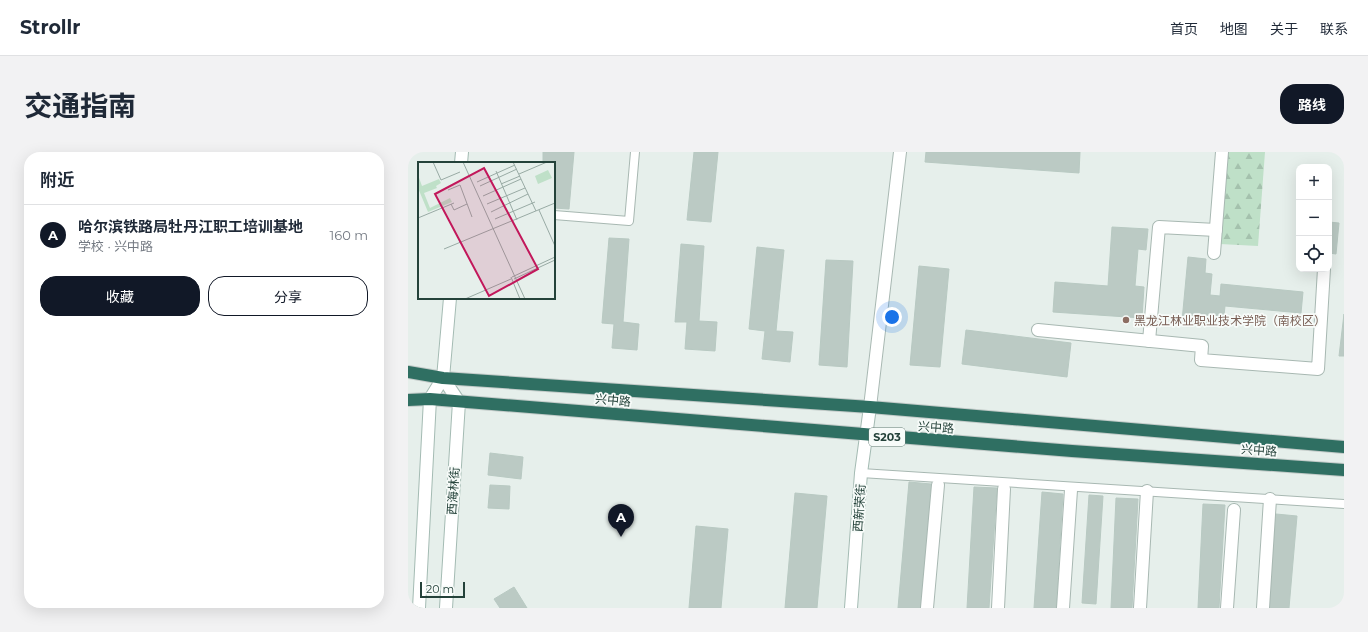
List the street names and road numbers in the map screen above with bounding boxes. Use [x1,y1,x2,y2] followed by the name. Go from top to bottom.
[594,391,632,409] street label: 兴中路
[918,418,954,436] street label: 兴中路
[869,428,905,446] road number: S203
[1241,441,1277,459] street label: 兴中路
[444,467,462,515] street label: 西海林街
[850,484,868,532] street label: 西新荣街

